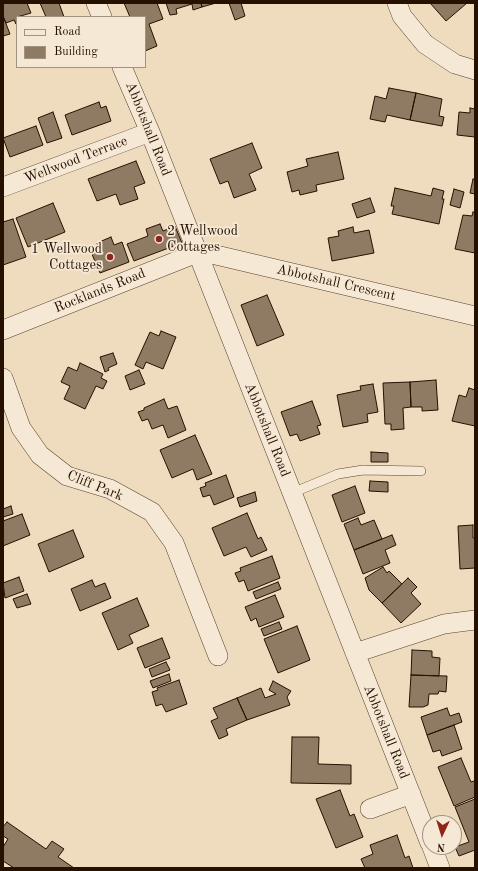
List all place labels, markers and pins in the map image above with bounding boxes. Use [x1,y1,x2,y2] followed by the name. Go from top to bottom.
[167,223,238,256] place label: 2 Wellwood Cottages
[154,234,164,244] marker: 2 Wellwood Cottages
[31,241,102,274] place label: 1 Wellwood Cottages
[105,252,115,262] marker: 1 Wellwood Cottages

